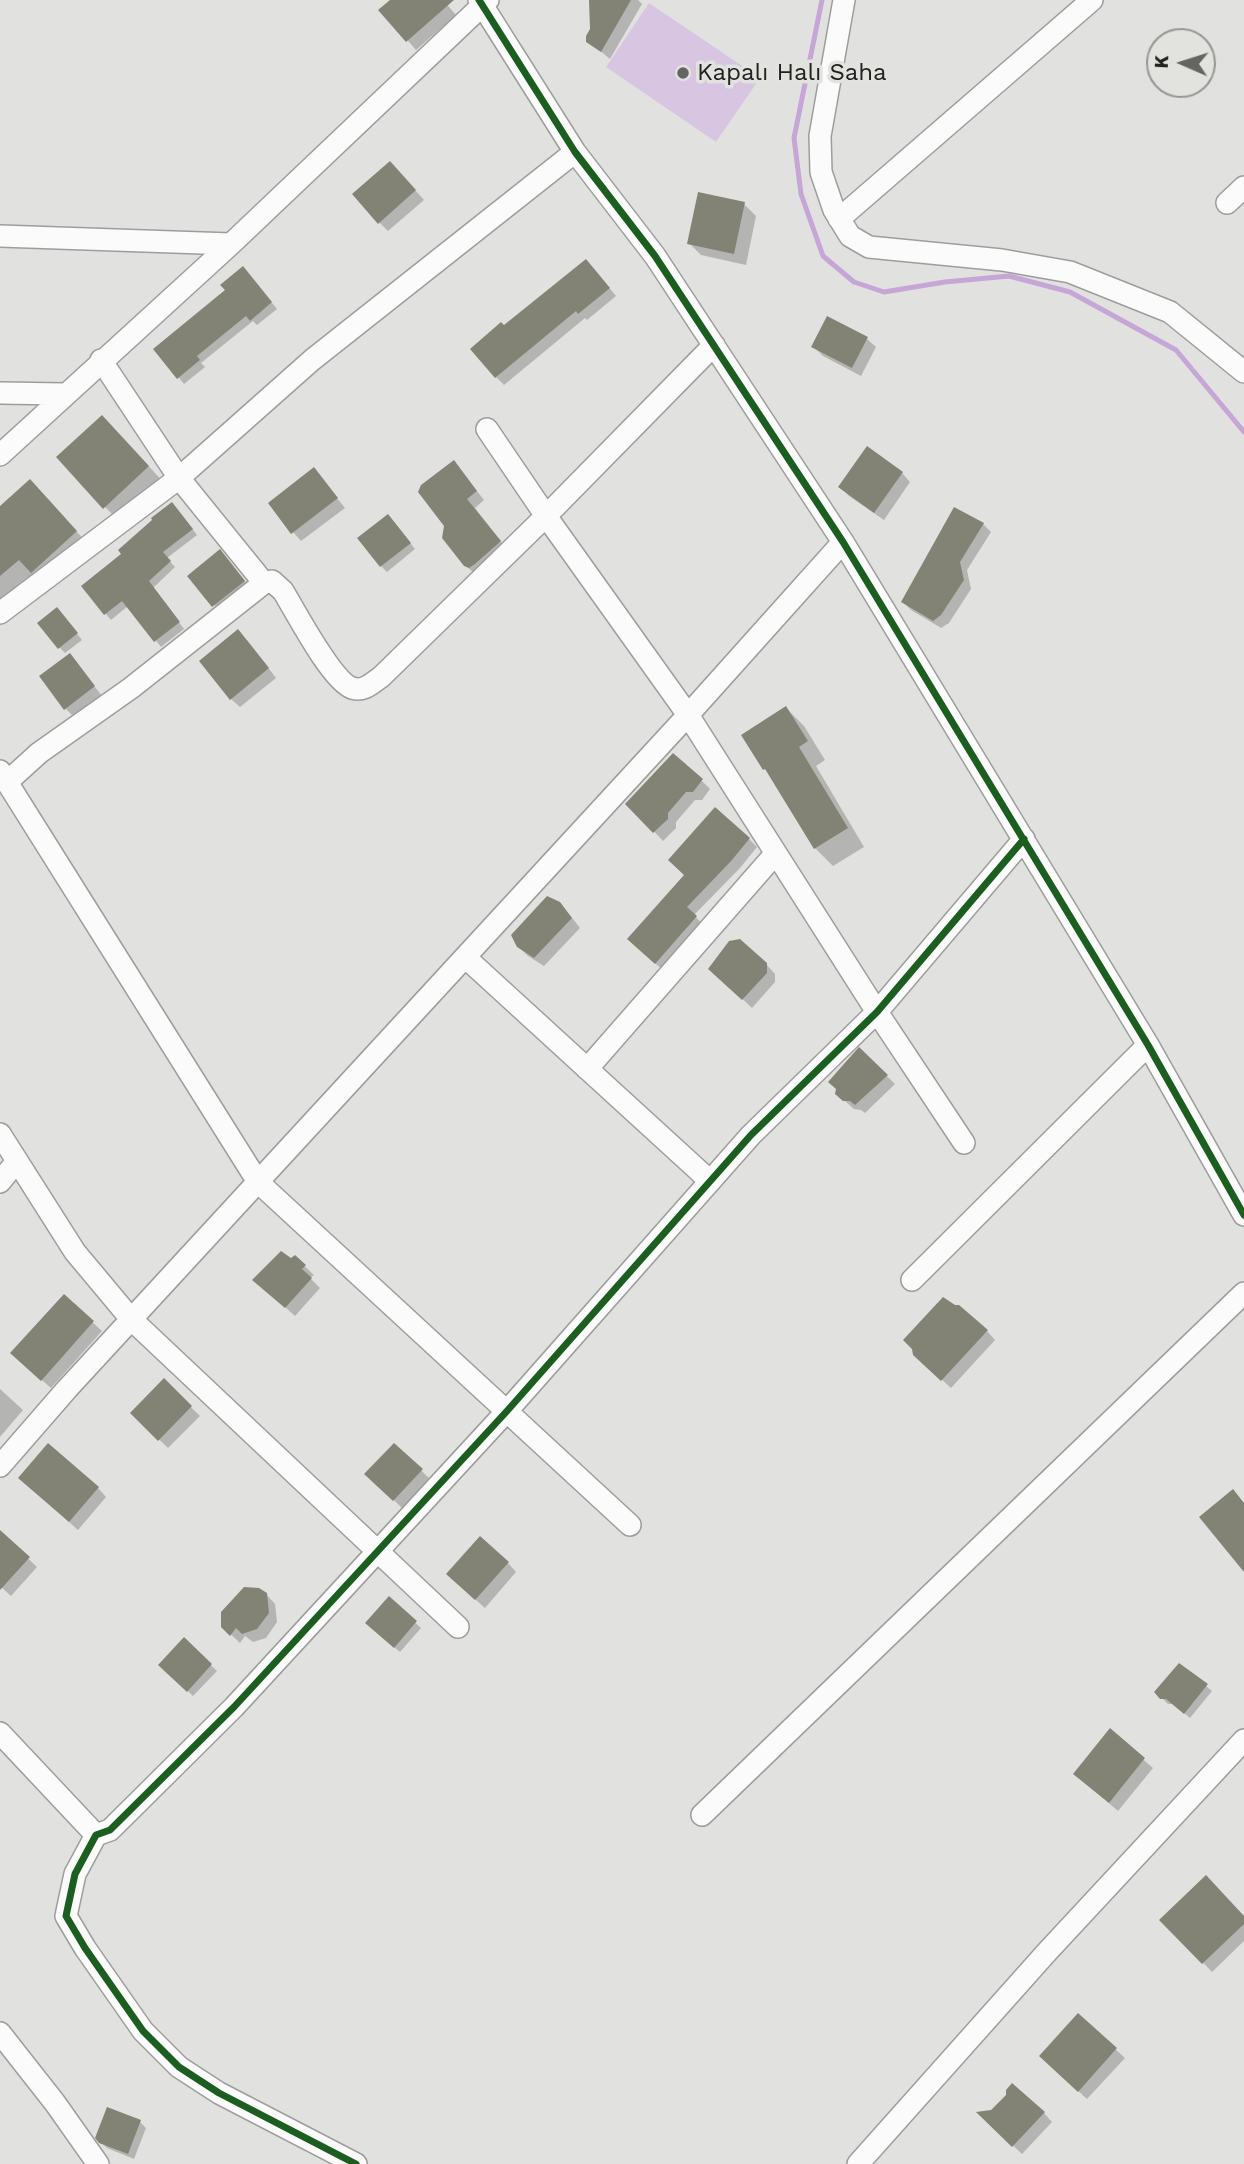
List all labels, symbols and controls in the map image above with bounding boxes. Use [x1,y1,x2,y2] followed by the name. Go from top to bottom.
[1146,28,1216,98] north arrow
[1150,55,1173,69] text: K
[697,59,887,87] place label: Kapalı Halı Saha
[675,65,691,81] marker: Kapalı Halı Saha

